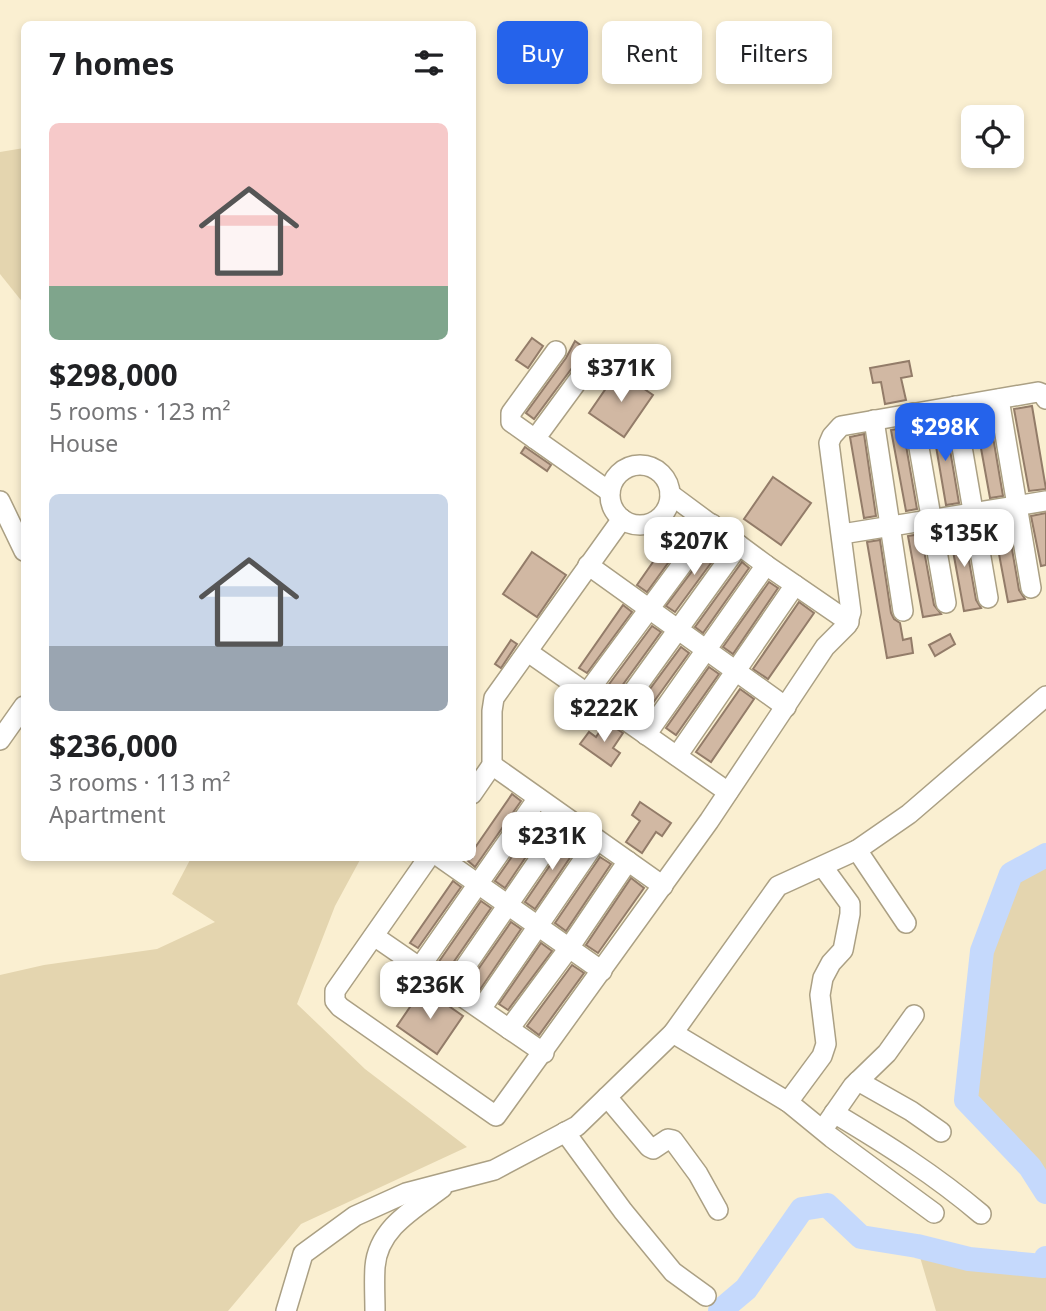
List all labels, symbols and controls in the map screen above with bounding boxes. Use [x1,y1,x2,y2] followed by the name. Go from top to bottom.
[497,21,588,84] chip: Buy
[602,21,702,84] chip: Rent
[716,21,832,84] chip: Filters
[49,43,174,84] text: 7 homes
[410,44,448,82] icon: filters
[961,105,1024,168] map controls
[961,105,1024,168] button: locate
[186,168,312,294] icon: home
[572,344,670,404] pin: $371K
[587,351,655,383] text: $371K
[49,354,178,395] text: $298,000
[49,395,231,427] text: 5 rooms · 123 m²
[896,404,994,463] pin: $298K
[911,410,979,442] text: $298K
[49,427,118,459] text: House
[915,510,1013,569] pin: $135K
[930,516,998,548] text: $135K
[645,518,743,577] pin: $207K
[660,524,728,556] text: $207K
[186,539,312,665] icon: home
[555,684,653,744] pin: $222K
[570,691,638,723] text: $222K
[49,725,178,766] text: $236,000
[49,766,231,798] text: 3 rooms · 113 m²
[49,798,166,830] text: Apartment
[503,812,601,872] pin: $231K
[518,819,586,851] text: $231K
[381,962,479,1021] pin: $236K
[396,968,464,1000] text: $236K

